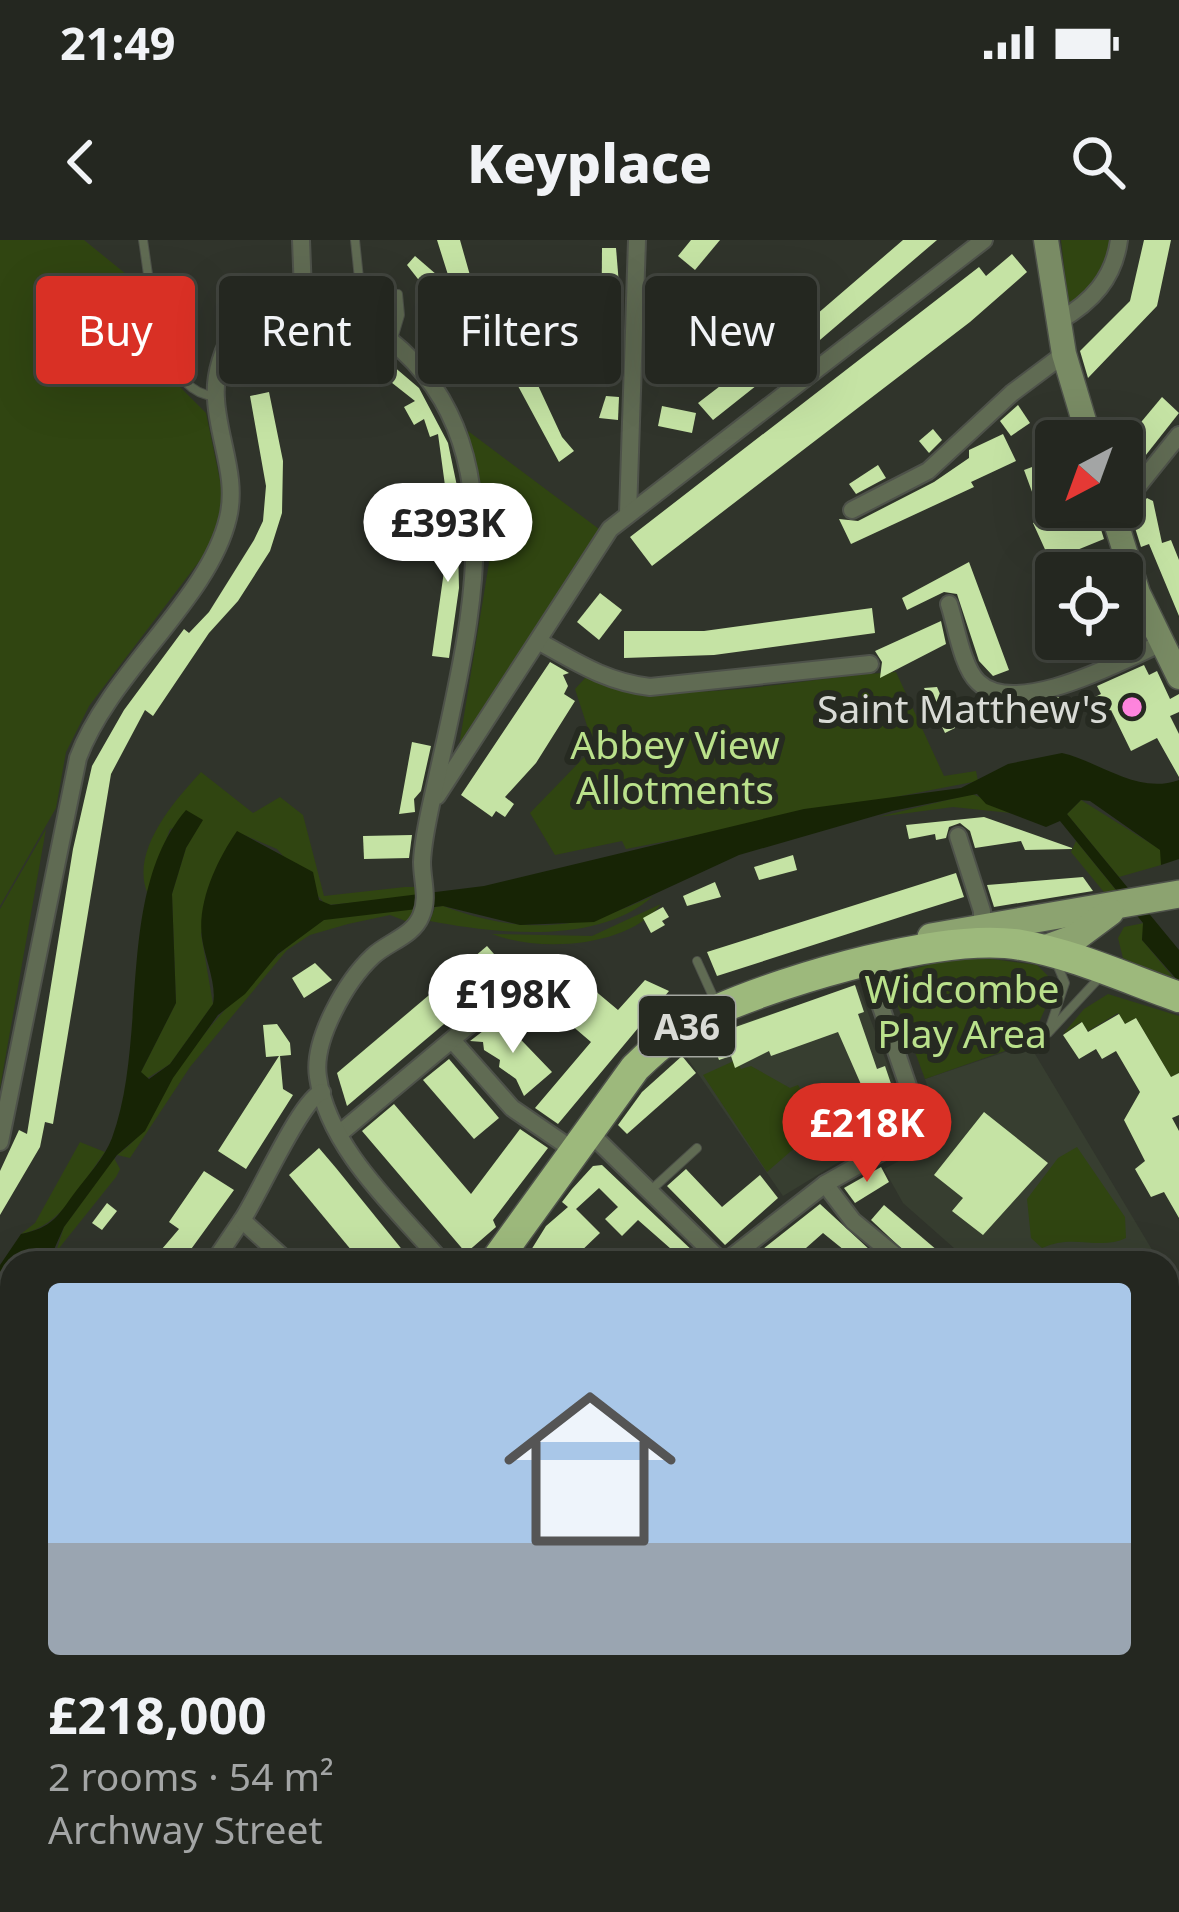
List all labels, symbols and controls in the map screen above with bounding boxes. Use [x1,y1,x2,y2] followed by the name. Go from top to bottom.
[60,12,176,73] text: 21:49
[467,125,712,199] text: Keyplace
[48,129,114,195] icon: back
[1065,129,1131,195] icon: search
[36,276,195,384] chip: Buy
[219,276,394,384] chip: Rent
[418,276,621,384] chip: Filters
[645,276,817,384] chip: New
[1035,420,1143,528] north arrow
[1035,420,1143,660] map controls
[364,483,532,585] pin: £393K
[390,495,506,548] text: £393K
[1035,552,1143,660] button: locate
[817,681,1108,734] place label: Saint Matthew's
[1119,694,1145,720] marker: Saint Matthew's
[570,717,780,815] park label: Abbey View Allotments
[429,954,597,1056] pin: £198K
[864,961,1060,1059] park label: Widcombe Play Area
[455,966,571,1019] text: £198K
[639,996,735,1056] road number: A36
[783,1083,951,1185] pin: £218K
[809,1095,925,1148] text: £218K
[482,1361,698,1577] icon: home
[48,1679,267,1749] text: £218,000
[48,1749,334,1802] text: 2 rooms · 54 m²
[48,1802,323,1855] text: Archway Street

